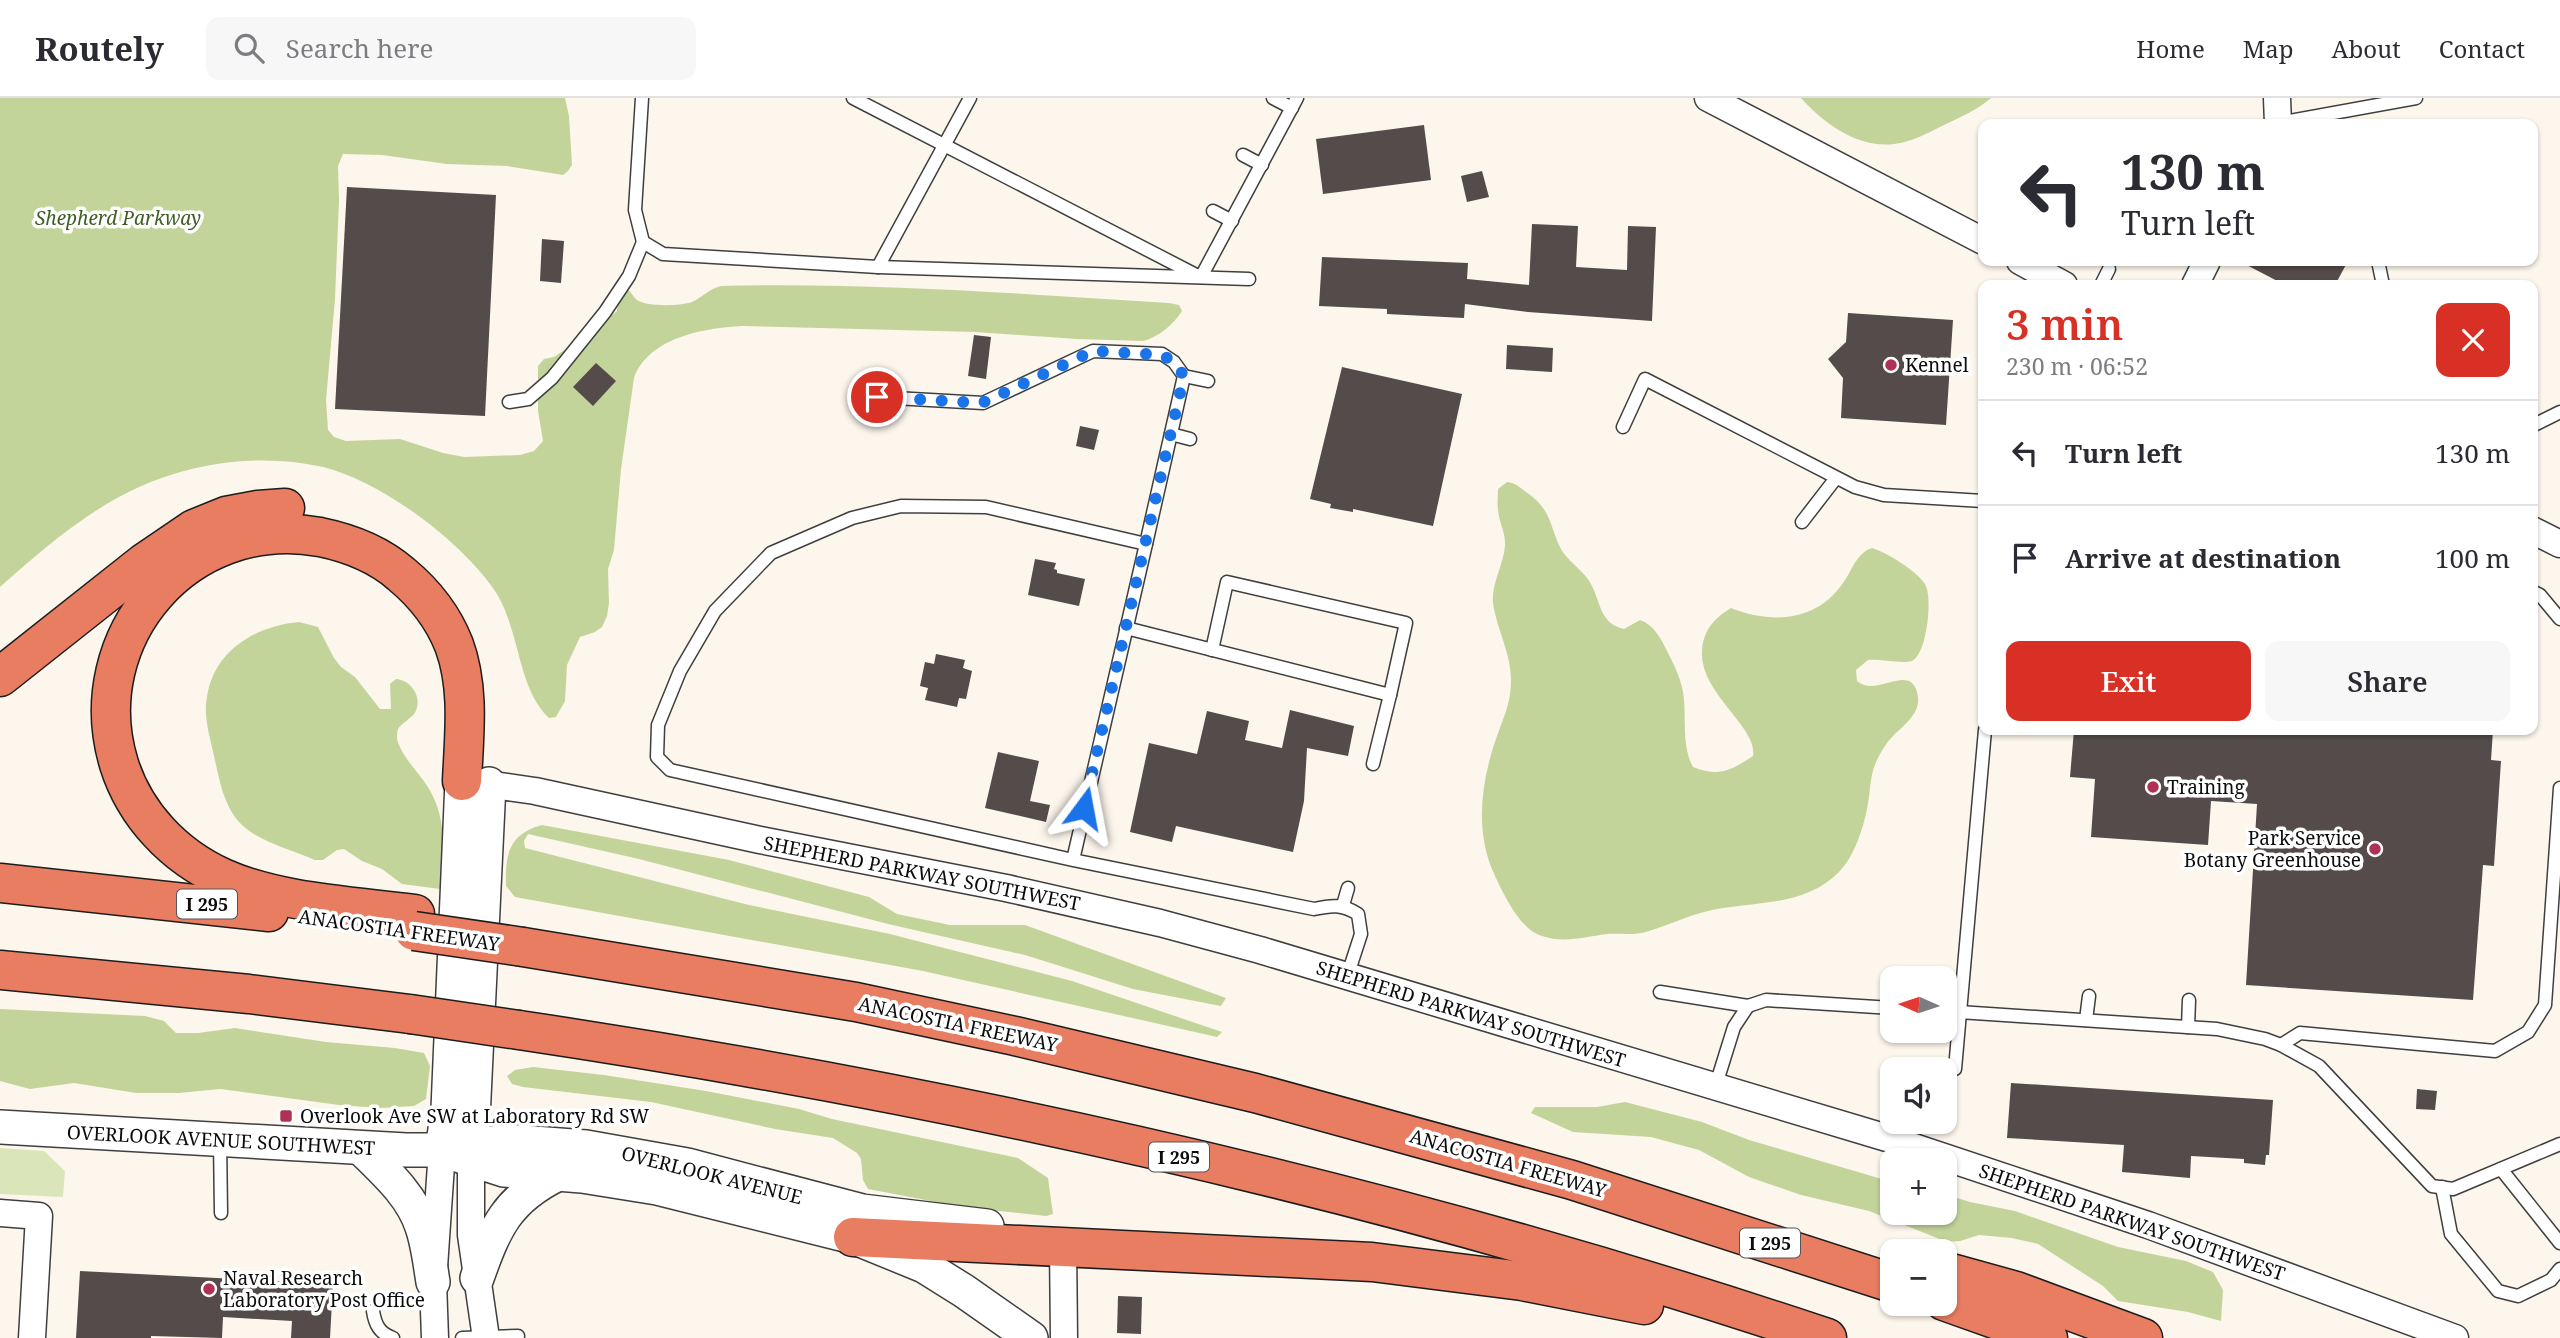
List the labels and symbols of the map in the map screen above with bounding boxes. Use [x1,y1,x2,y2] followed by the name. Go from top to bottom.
[35,205,201,231] park label: Shepherd Parkway
[1905,352,1969,378] place label: Kennel
[1883,357,1899,373] marker: Kennel
[847,367,907,427] pin
[1047,771,1121,845] position arrow
[2167,774,2245,800] place label: Training
[2145,779,2161,795] marker: Training
[2184,825,2361,873] place label: Park Service Botany Greenhouse
[761,830,1083,917] street label: SHEPHERD PARKWAY SOUTHWEST
[2367,841,2383,857] marker: Park Service Botany Greenhouse
[177,890,237,918] road number: I 295
[297,903,501,957] street label: ANACOSTIA FREEWAY
[1313,954,1629,1074] street label: SHEPHERD PARKWAY SOUTHWEST
[1880,966,1956,1043] north arrow
[856,990,1060,1058] street label: ANACOSTIA FREEWAY
[300,1103,649,1129] place label: Overlook Ave SW at Laboratory Rd SW
[278,1108,294,1124] marker: Overlook Ave SW at Laboratory Rd SW
[66,1119,376,1161] street label: OVERLOOK AVENUE SOUTHWEST
[1407,1123,1609,1204] street label: ANACOSTIA FREEWAY
[619,1140,805,1210] street label: OVERLOOK AVENUE
[1149,1142,1209,1172] road number: I 295
[1976,1157,2289,1287] street label: SHEPHERD PARKWAY SOUTHWEST
[1740,1228,1800,1258] road number: I 295
[223,1265,425,1313] place label: Naval Research Laboratory Post Office
[201,1281,217,1297] marker: Naval Research Laboratory Post Office

